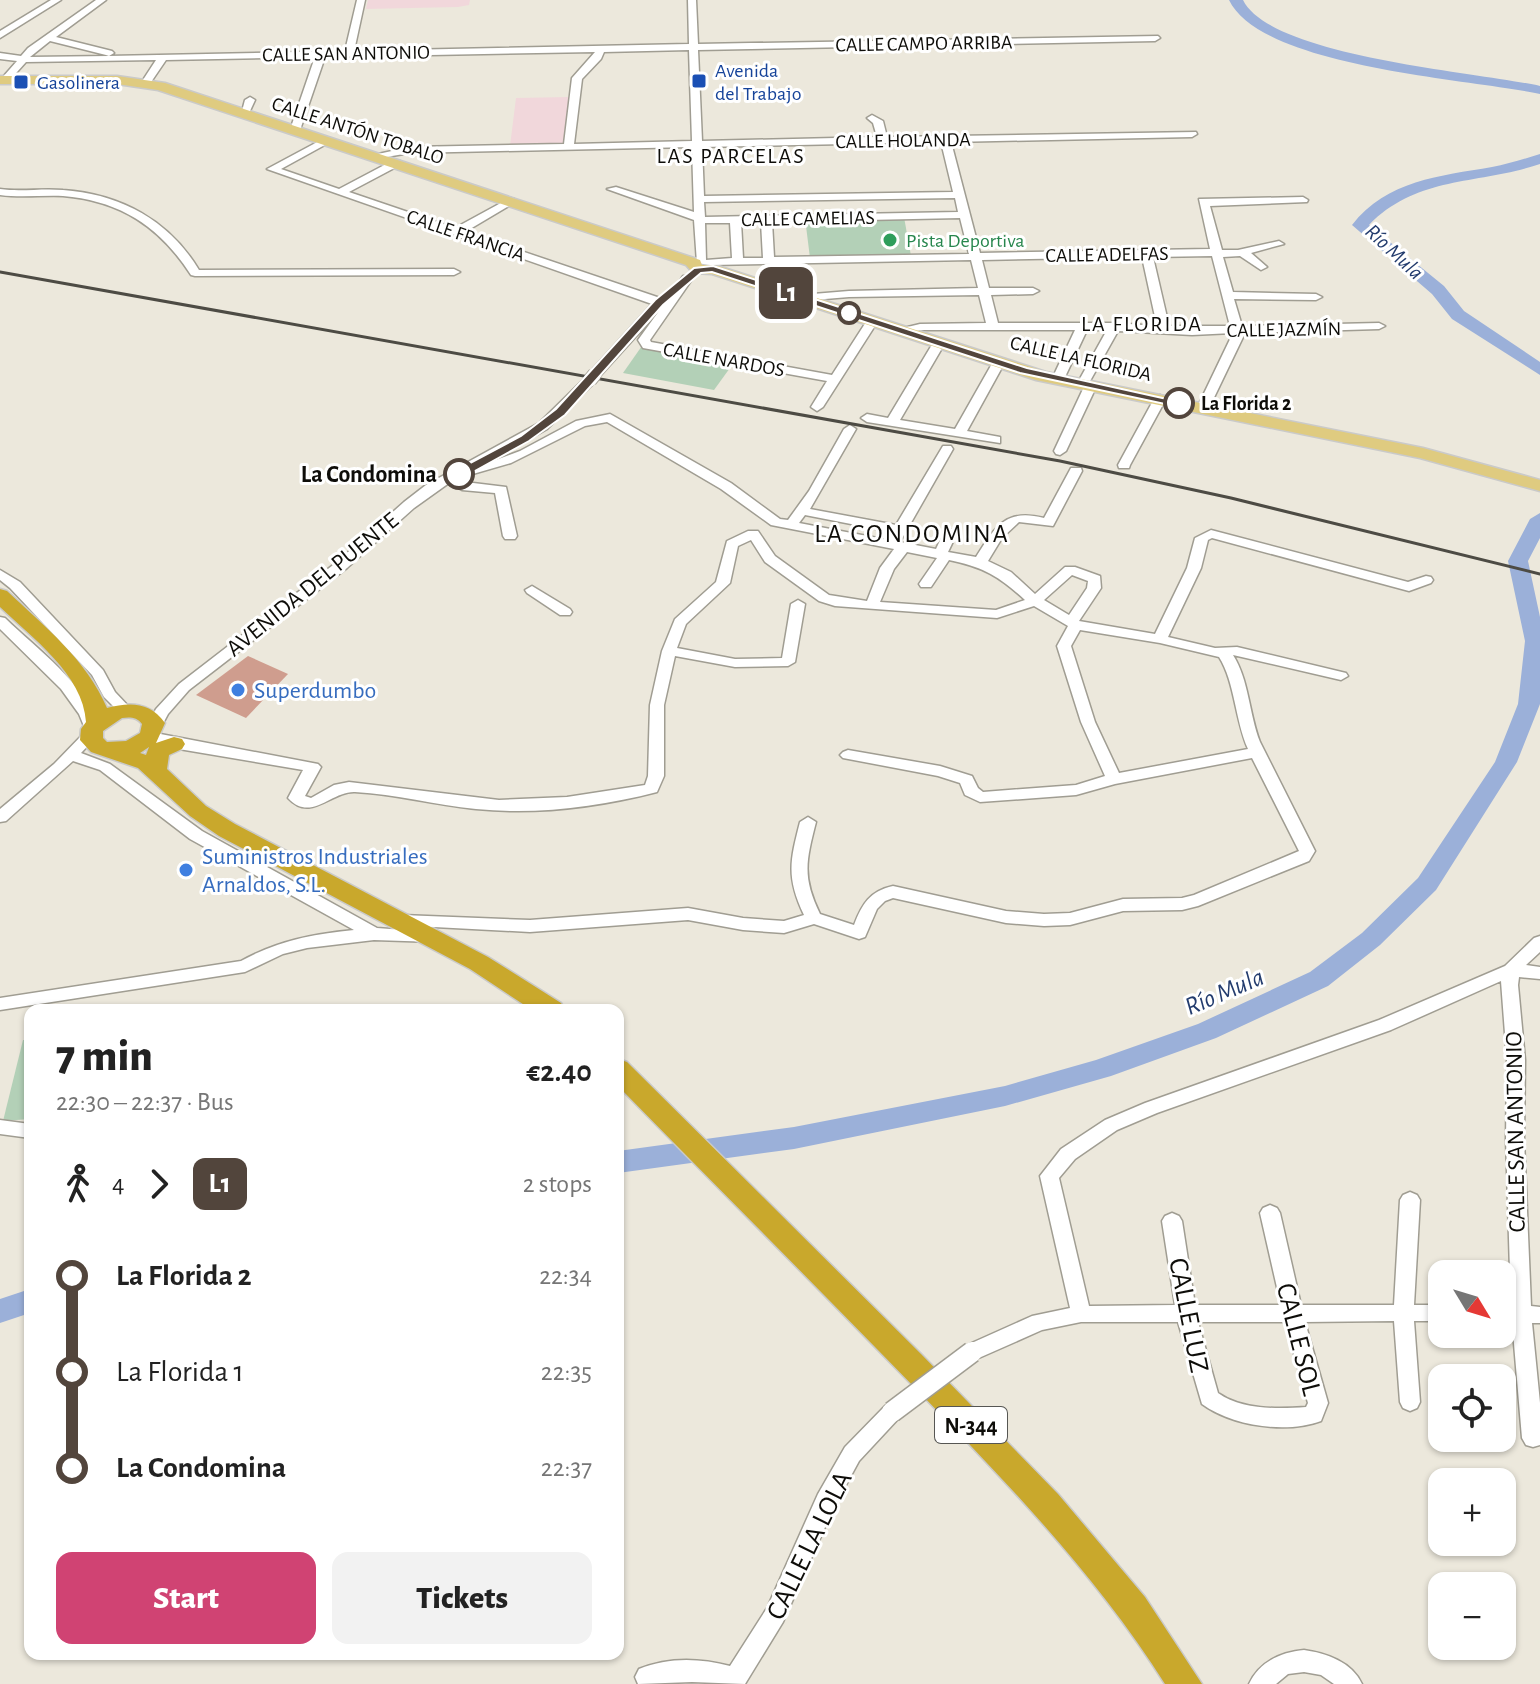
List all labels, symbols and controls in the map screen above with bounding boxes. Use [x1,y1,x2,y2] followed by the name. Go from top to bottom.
[835,32,1013,56] street label: CALLE CAMPO ARRIBA
[262,43,430,65] street label: CALLE SAN ANTONIO
[715,61,801,104] place label: Avenida del Trabajo
[690,72,708,90] marker: Avenida del Trabajo
[12,73,30,91] marker: Gasolinera
[37,73,120,93] place label: Gasolinera
[269,93,446,168] street label: CALLE ANTÓN TOBALO
[835,130,971,152] street label: CALLE HOLANDA
[656,145,806,167] district label: LAS PARCELAS
[404,206,528,266] street label: CALLE FRANCIA
[741,208,875,230] street label: CALLE CAMELIAS
[1361,220,1428,284] water label: Río Mula
[881,231,899,249] marker: Pista Deportiva
[906,231,1025,251] place label: Pista Deportiva
[1045,244,1169,266] street label: CALLE ADELFAS
[750,267,822,319] line badge: L1
[775,279,797,307] text: L1
[838,302,860,324] unlabelled marker
[1081,313,1203,335] district label: LA FLORIDA
[1226,318,1342,341] street label: CALLE JAZMÍN
[1008,333,1154,385] street label: CALLE LA FLORIDA
[662,339,786,381] street label: CALLE NARDOS
[1164,388,1194,418] marker: La Florida 2
[1201,394,1291,414] place label: La Florida 2
[444,459,474,489] marker: La Condomina
[301,463,437,487] place label: La Condomina
[222,508,404,661] street label: AVENIDA DEL PUENTE
[814,521,1010,547] district label: LA CONDOMINA
[254,679,376,703] place label: Superdumbo
[229,681,247,699] marker: Superdumbo
[202,845,428,897] place label: Suministros Industriales Arnaldos, S.L.
[177,861,195,879] marker: Suministros Industriales Arnaldos, S.L.
[1181,964,1268,1020] water label: Río Mula
[1502,1031,1530,1233] street label: CALLE SAN ANTONIO
[56,1035,153,1079] text: 7 min
[526,1057,592,1087] text: €2.40
[56,1089,234,1115] text: 22:30 – 22:37 · Bus
[56,1162,100,1206] icon: walk
[137,1162,181,1206] icon: forward
[209,1170,231,1198] text: L1
[112,1171,125,1197] text: 4
[523,1171,592,1197] text: 2 stops
[1163,1256,1213,1375] street label: CALLE LUZ
[1428,1260,1516,1348] north arrow
[1428,1260,1516,1660] map controls
[116,1261,252,1291] text: La Florida 2
[539,1263,592,1289] text: 22:34
[1271,1280,1326,1399] street label: CALLE SOL
[116,1357,244,1387] text: La Florida 1
[541,1359,592,1385] text: 22:35
[1428,1364,1516,1452] button: locate
[935,1407,1007,1443] road number: N-344
[116,1453,286,1483] text: La Condomina
[541,1455,592,1481] text: 22:37
[762,1467,858,1624] street label: CALLE LA LOLA
[1428,1468,1516,1556] button: +
[56,1552,316,1644] button: Start
[332,1552,592,1644] button: Tickets
[1428,1572,1516,1660] button: −

